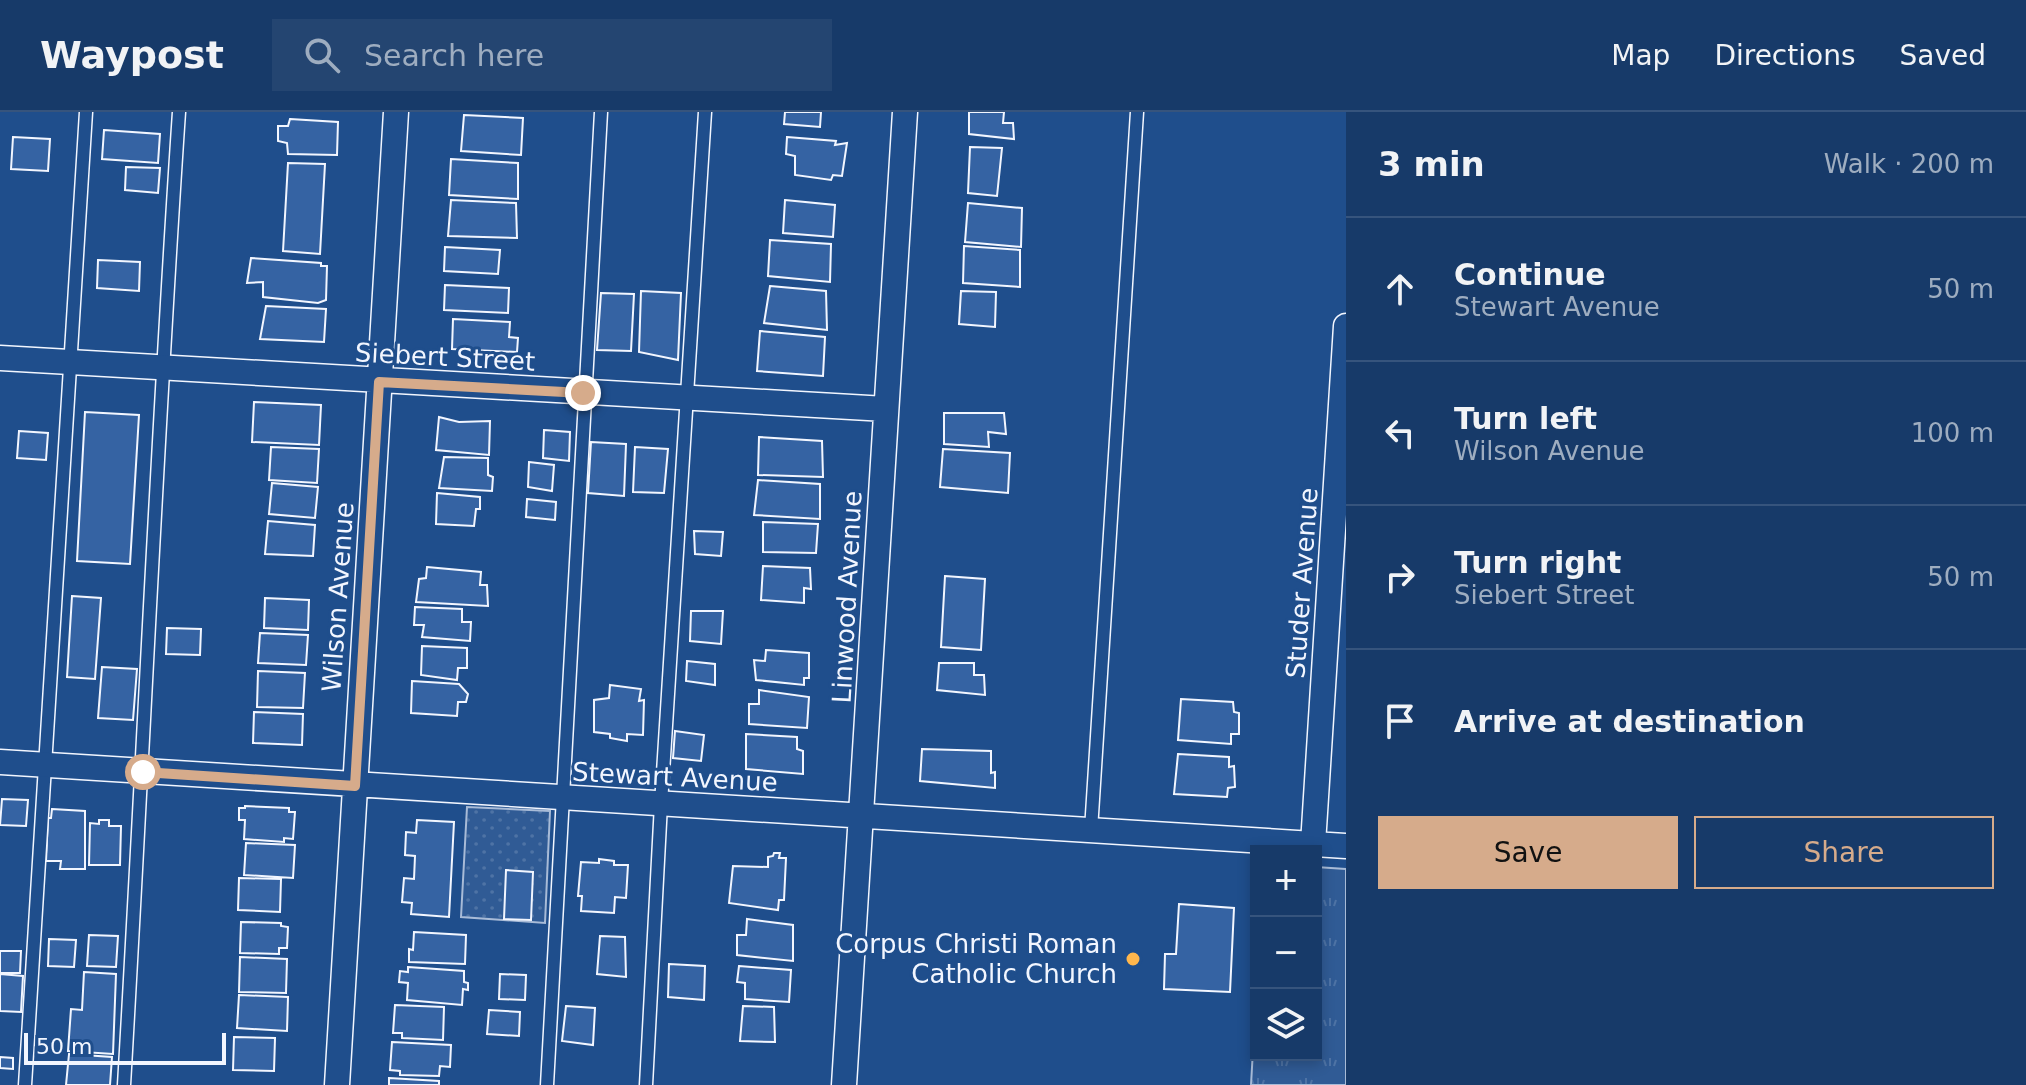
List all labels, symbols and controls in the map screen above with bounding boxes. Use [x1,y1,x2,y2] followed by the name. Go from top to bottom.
[272,19,832,91] search box
[40,33,224,77] text: Waypost
[300,33,344,77] icon: search
[364,38,544,73] text: Search here
[1611,39,1670,72] text: Map
[1714,39,1855,72] text: Directions
[1899,39,1986,72] text: Saved
[1378,144,1485,184] text: 3 min
[1824,149,1994,179] text: Walk · 200 m
[1454,257,1606,292] text: Continue
[1378,267,1422,311] icon: ahead
[1927,274,1994,304] text: 50 m
[1454,292,1660,322] text: Stewart Avenue
[354,337,536,377] street label: Siebert Street
[565,375,601,411] route end
[1454,401,1597,436] text: Turn left
[1378,411,1422,455] icon: left
[1911,418,1994,448] text: 100 m
[1454,436,1644,466] text: Wilson Avenue
[1280,487,1324,679] street label: Studer Avenue
[826,490,868,704] street label: Linwood Avenue
[316,501,360,693] street label: Wilson Avenue
[1454,545,1621,580] text: Turn right
[1378,555,1422,599] icon: right
[1927,562,1994,592] text: 50 m
[1454,580,1634,610] text: Siebert Street
[1378,699,1422,743] icon: arrive
[1454,704,1805,739] text: Arrive at destination
[125,754,161,790] route start
[572,757,778,797] street label: Stewart Avenue
[1378,816,1678,889] button: Save
[1694,816,1994,889] button: Share
[1250,845,1322,1061] map controls
[1250,845,1322,917] button: +
[1250,917,1322,989] button: −
[835,929,1117,989] place label: Corpus Christi Roman Catholic Church
[1124,950,1142,968] marker: Corpus Christi Roman Catholic Church
[1250,989,1322,1061] button: layers
[24,1029,226,1065] scale bar
[36,1034,92,1059] text: 50 m

